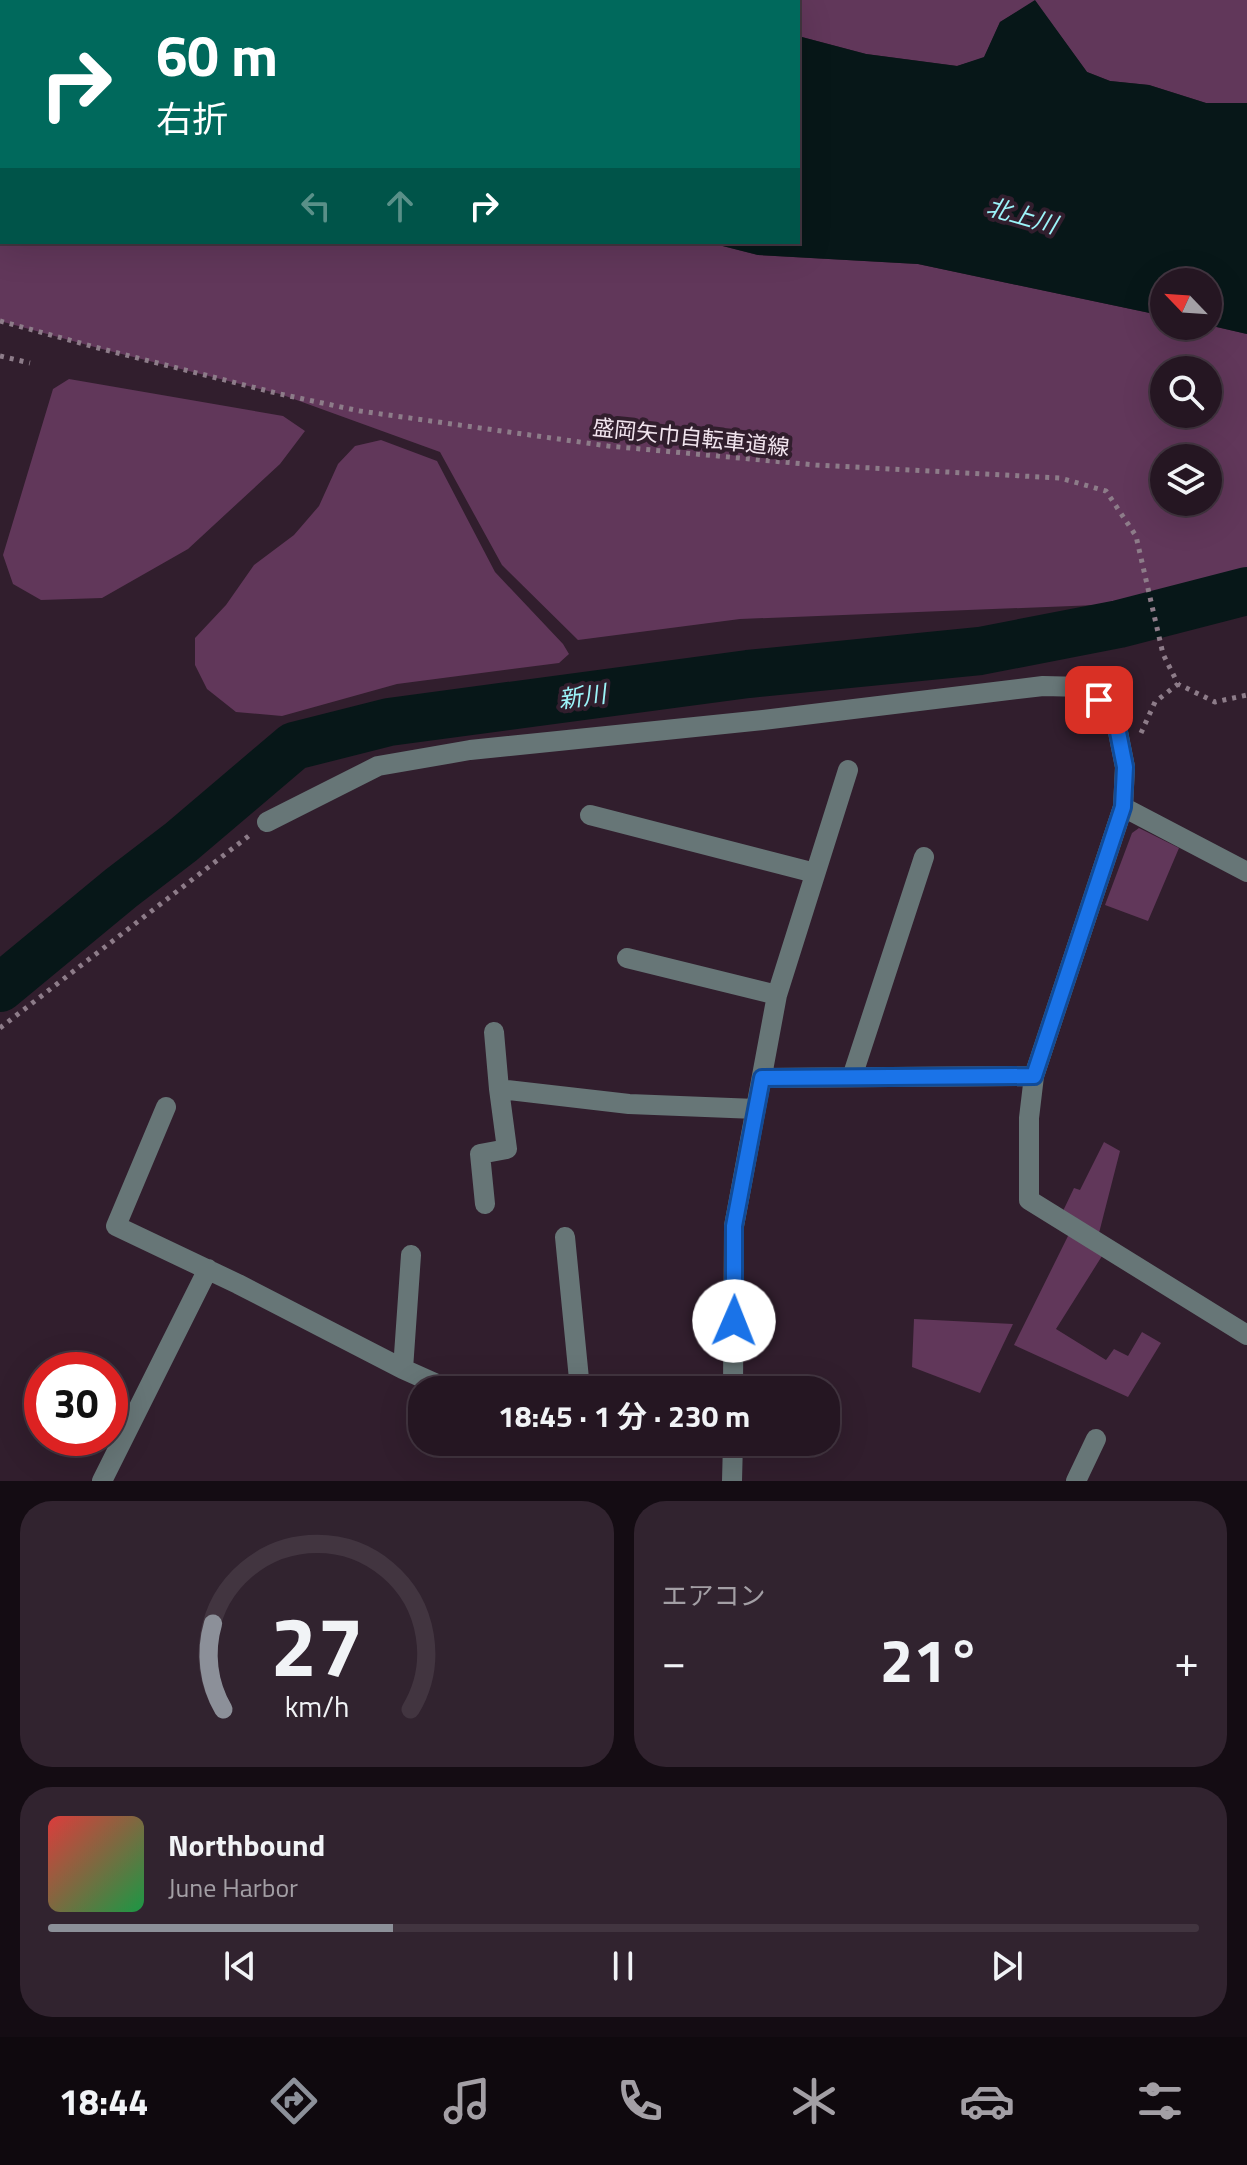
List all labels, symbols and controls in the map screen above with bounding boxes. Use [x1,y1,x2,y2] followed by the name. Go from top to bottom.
[156,13,278,98] text: 60 m
[24,32,128,136] icon: right
[156,91,228,146] text: 右折
[294,184,338,228] icon: left
[378,184,422,228] icon: ahead
[462,184,506,228] icon: right
[982,188,1064,243] water label: 北上川
[1150,268,1222,340] north arrow
[1150,268,1222,516] map controls
[1150,356,1222,428] button: search
[591,410,791,464] street label: 盛岡矢巾自転車道線
[1150,444,1222,516] button: layers
[1065,666,1133,734] pin
[556,674,611,717] water label: 新川
[1077,678,1121,722] icon: arrive
[692,1279,776,1363] position arrow
[24,1352,128,1456] speed limit sign: 30
[498,1393,750,1439] text: 18:45 · 1 分 · 230 m
[662,1576,766,1615] text: エアコン
[270,1582,363,1708] text: 27
[880,1614,981,1705] text: 21°
[662,1627,686,1694] text: −
[1174,1627,1199,1694] text: +
[284,1685,349,1728] text: km/h
[168,1822,325,1868] text: Northbound
[168,1868,298,1907] text: June Harbor
[218,1944,262,1988] icon: previous
[601,1944,645,1988] icon: pause
[985,1944,1029,1988] icon: next
[266,2073,322,2129] icon: directions
[439,2073,495,2129] icon: music
[612,2073,668,2129] icon: phone
[786,2073,842,2129] icon: climate
[959,2073,1015,2129] icon: car
[1132,2073,1188,2129] icon: filters
[59,2074,149,2129] text: 18:44

